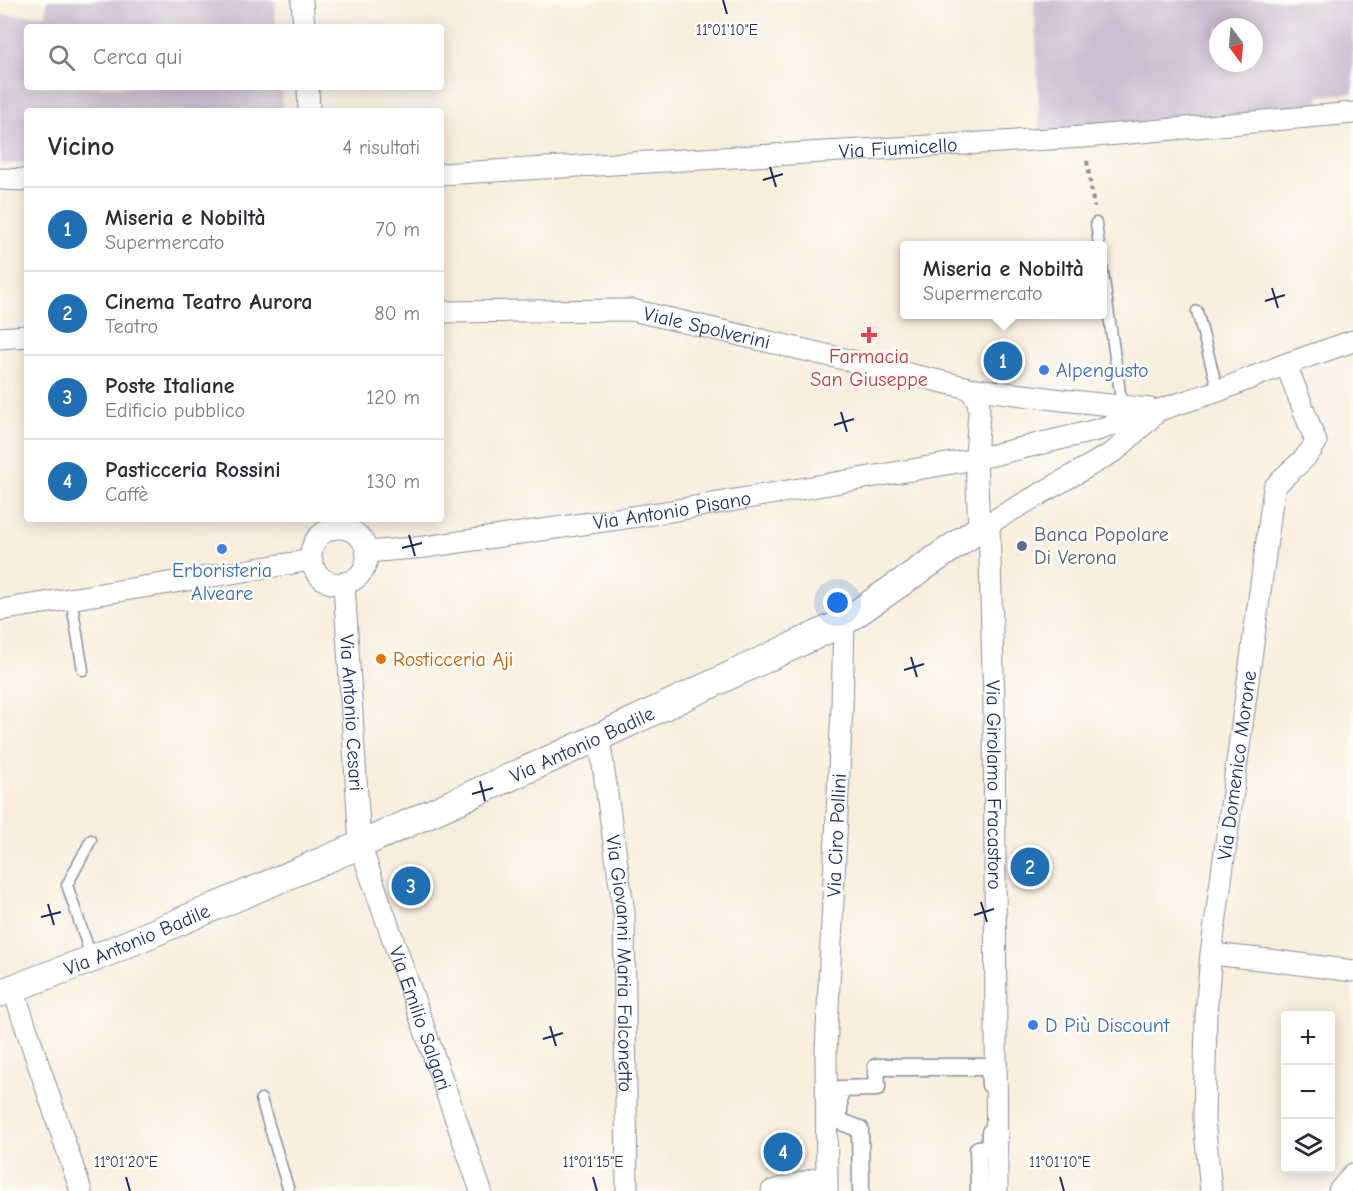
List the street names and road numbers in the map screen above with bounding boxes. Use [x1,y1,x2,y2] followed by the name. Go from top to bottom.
[838,133,958,163] street label: Via Fiumicello
[641,302,773,353] street label: Viale Spolverini
[592,486,753,534] street label: Via Antonio Pisano
[336,634,368,792] street label: Via Antonio Cesari
[1212,669,1261,862] street label: Via Domenico Morone
[982,680,1007,890] street label: Via Girolamo Fracastoro
[506,701,658,787] street label: Via Antonio Badile
[822,773,850,898] street label: Via Ciro Pollini
[602,834,637,1092] street label: Via Giovanni Maria Falconetto
[61,899,213,980] street label: Via Antonio Badile
[385,943,456,1093] street label: Via Emilio Salgari

